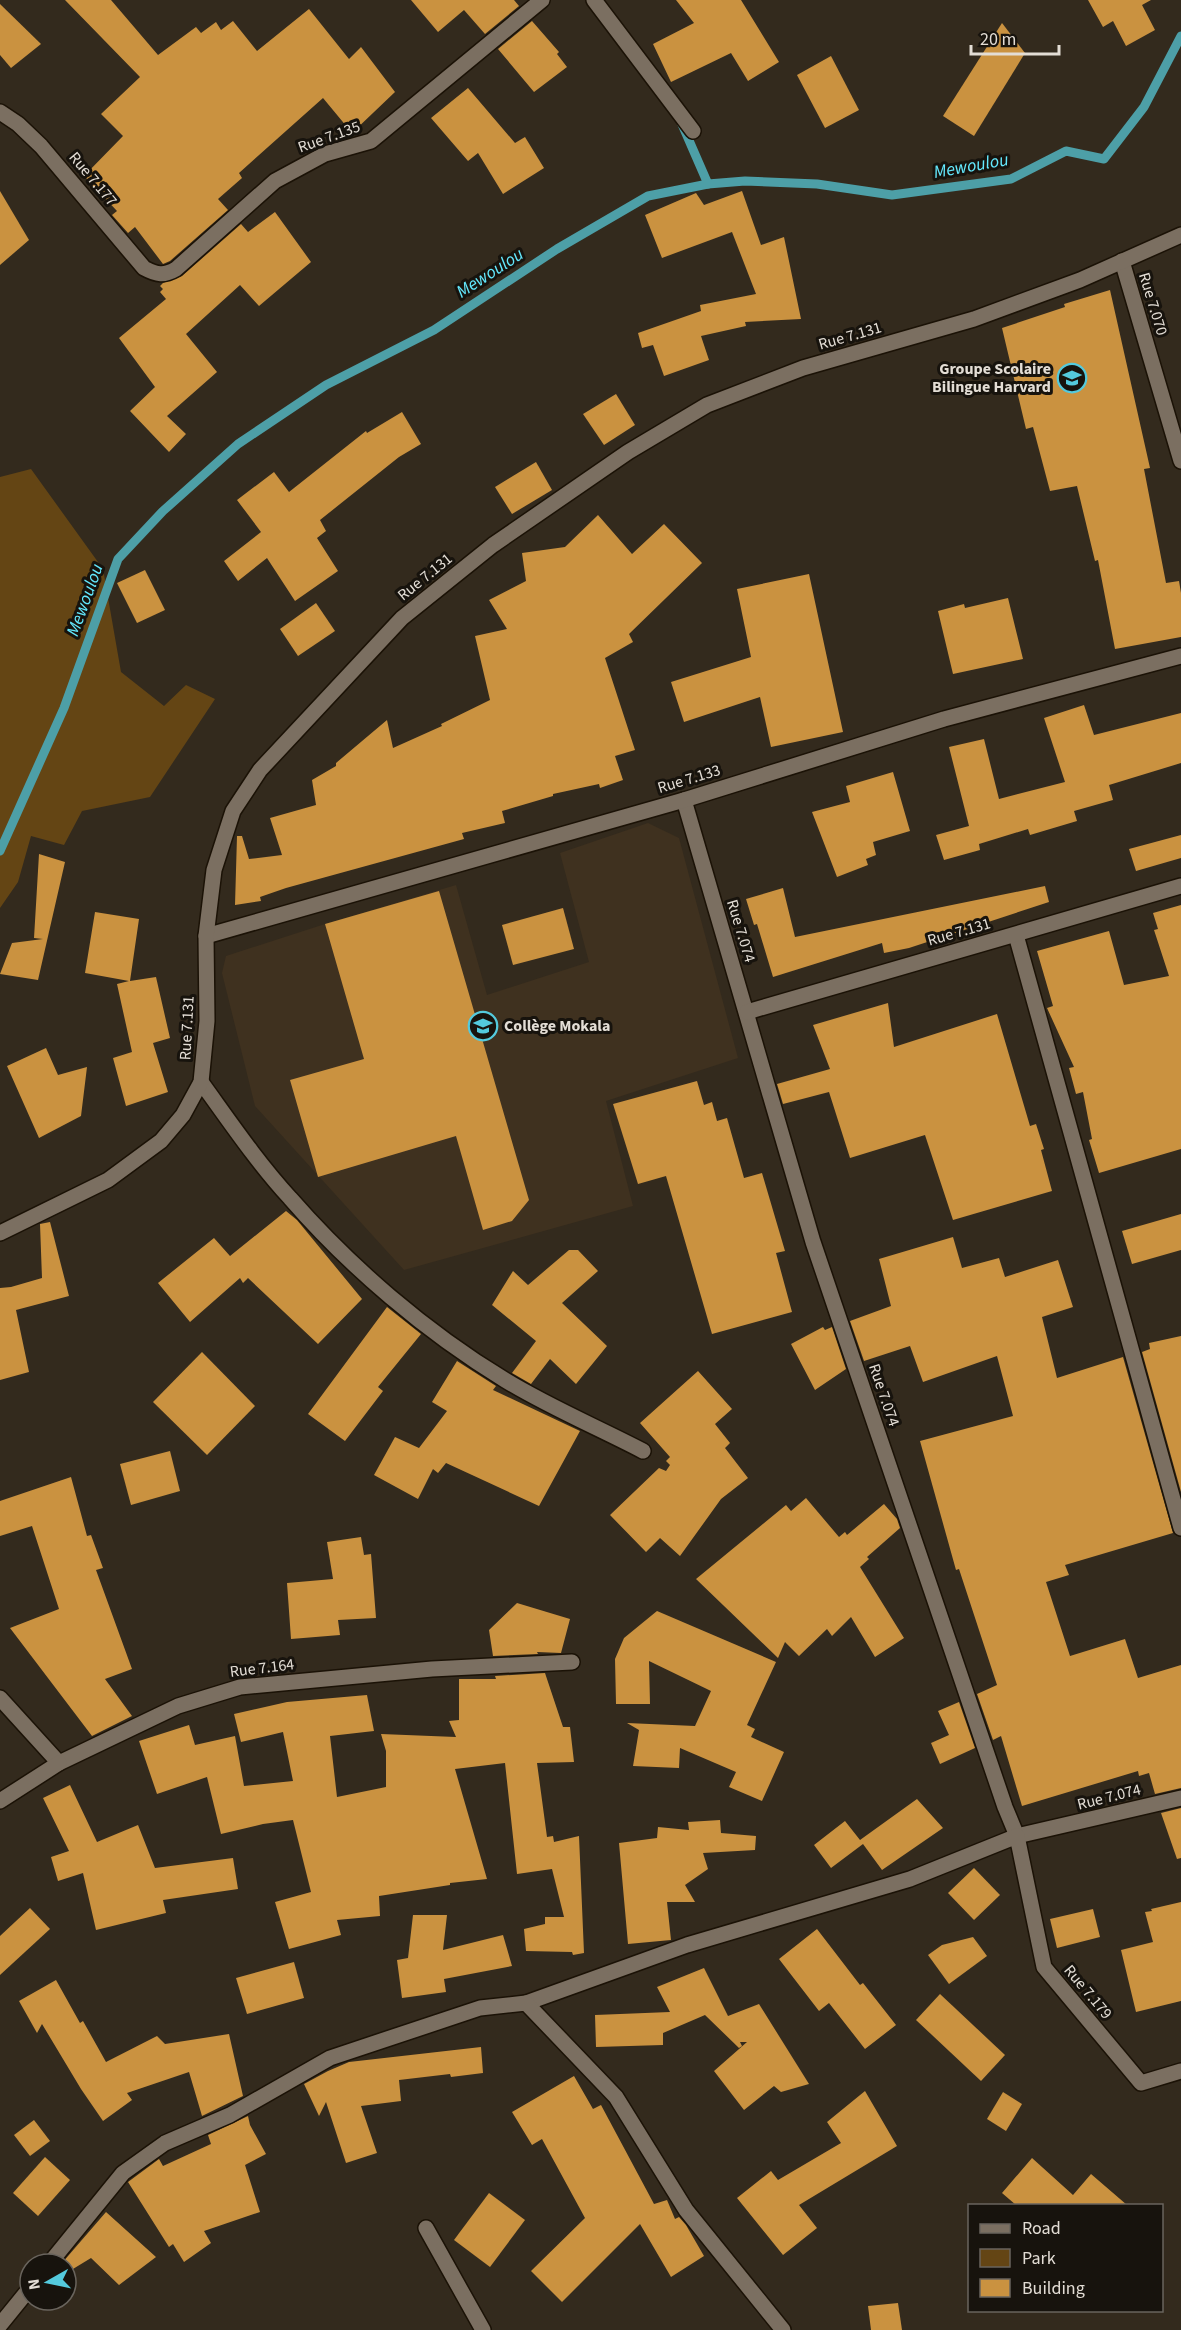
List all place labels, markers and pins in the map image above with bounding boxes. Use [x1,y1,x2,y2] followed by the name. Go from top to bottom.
[932,358,1051,398] place label: Groupe Scolaire Bilingue Harvard
[1056,362,1088,394] school or university icon: Groupe Scolaire Bilingue Harvard
[467,1010,499,1042] school or university icon: Collège Mokala
[504,1015,610,1037] place label: Collège Mokala

